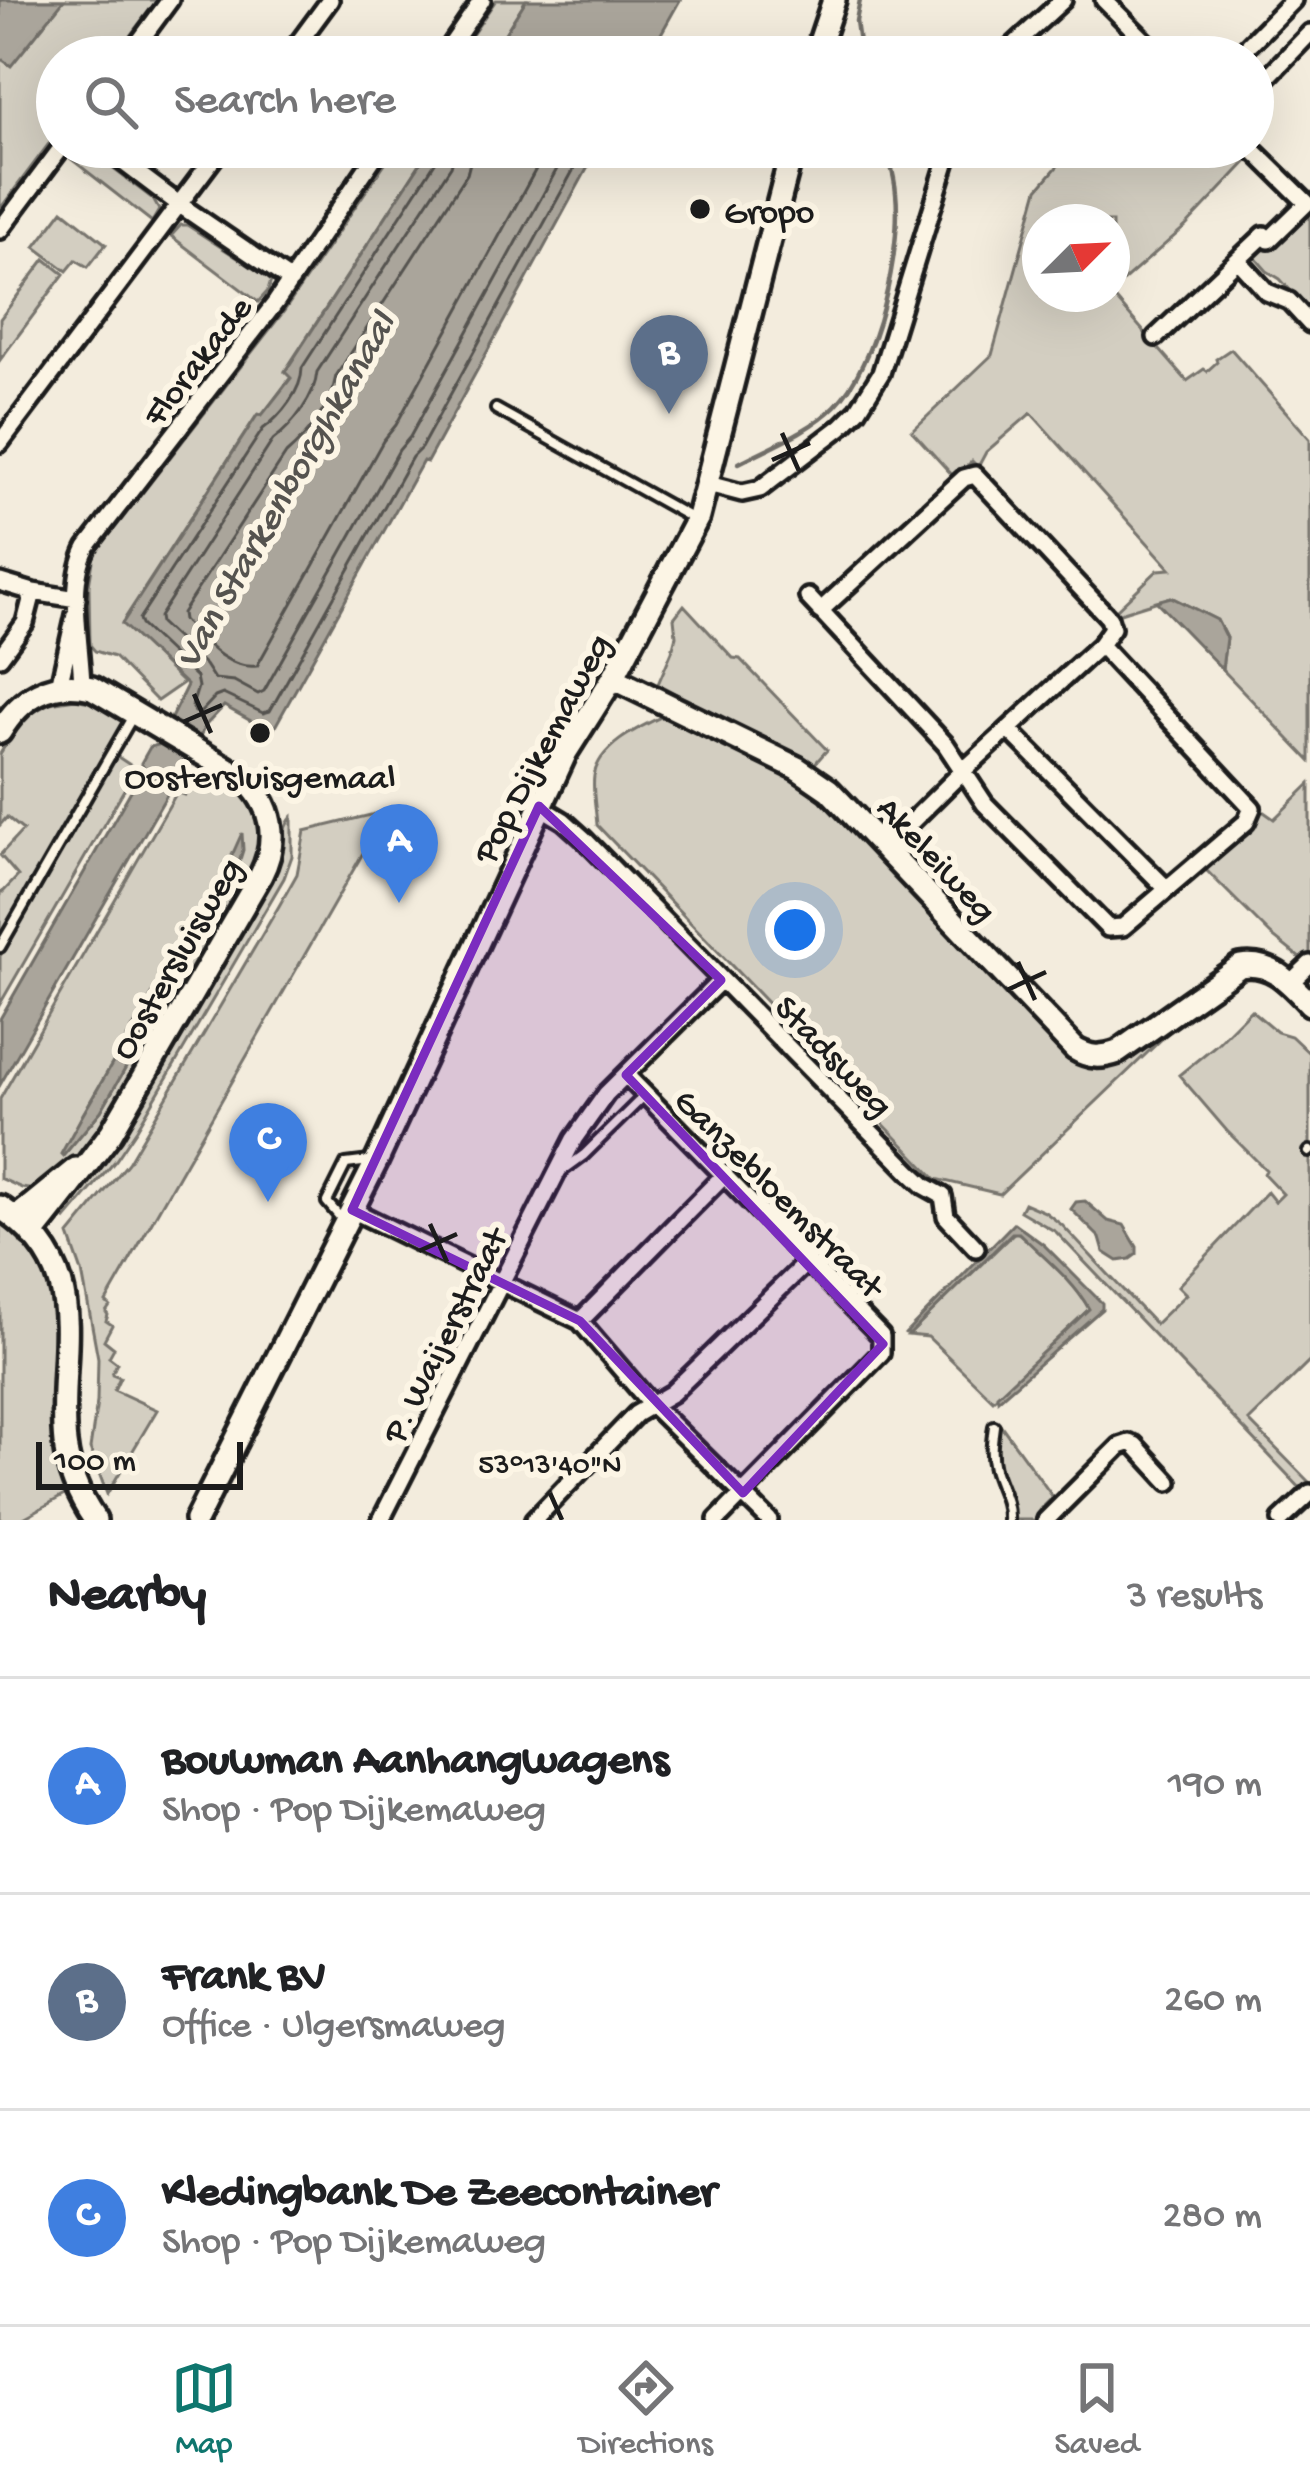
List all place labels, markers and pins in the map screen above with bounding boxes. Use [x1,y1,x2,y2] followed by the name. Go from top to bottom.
[724,194,815,237] place label: Gropo
[687,196,713,222] marker: Gropo
[630,315,708,414] pin: B
[247,720,273,746] marker: Oostersluisgemaal
[124,759,396,802] place label: Oostersluisgemaal
[360,804,438,903] pin: A
[229,1103,307,1202] pin: C

